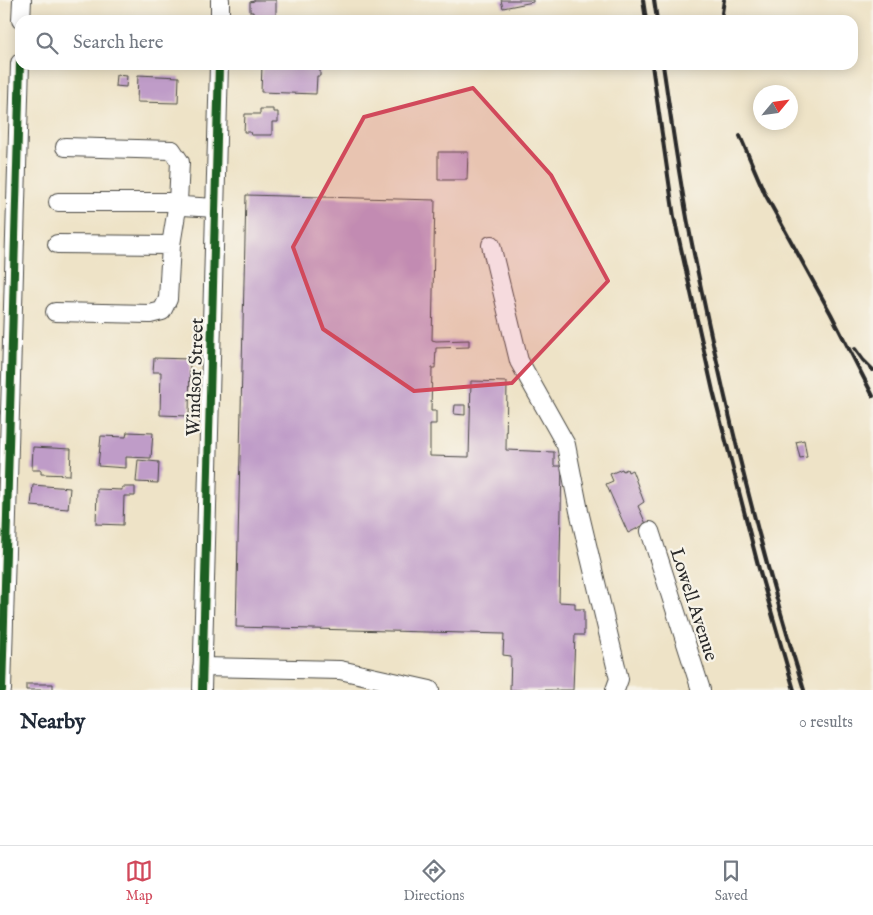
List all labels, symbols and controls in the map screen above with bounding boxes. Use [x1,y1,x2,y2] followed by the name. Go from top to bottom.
[15,15,858,70] search box
[33,29,61,57] icon: search
[73,31,164,55] text: Search here
[753,85,798,130] north arrow
[182,317,210,437] street label: Windsor Street
[664,545,723,664] street label: Lowell Avenue
[20,709,85,736] text: Nearby
[799,713,853,733] text: 0 results
[125,857,153,905] tab: Map
[403,857,464,905] tab: Directions
[715,857,748,905] tab: Saved

